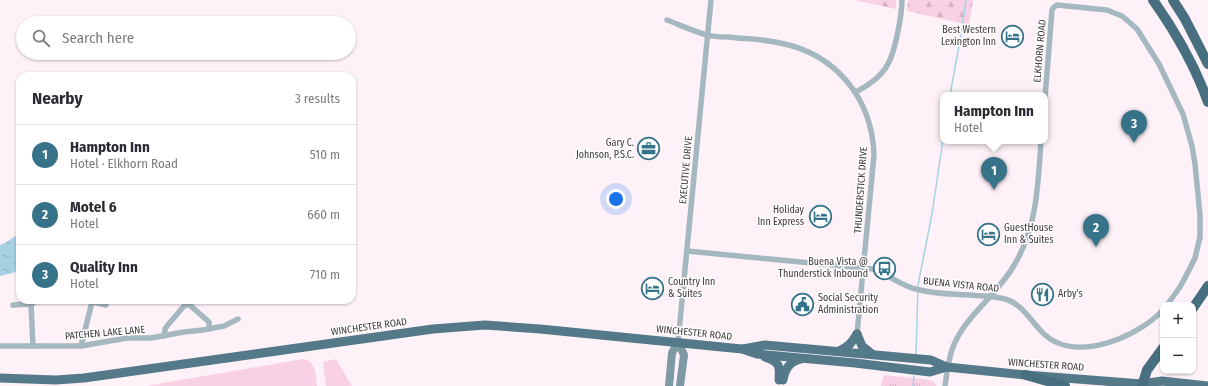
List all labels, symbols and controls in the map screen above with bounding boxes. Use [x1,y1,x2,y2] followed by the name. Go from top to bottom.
[16,16,356,60] search box
[1031,19,1049,83] street label: ELKHORN ROAD
[999,23,1025,49] hotel icon: Best Western Lexington Inn
[941,24,996,48] place label: Best Western Lexington Inn
[30,27,52,49] icon: search
[62,29,134,47] text: Search here
[32,88,83,109] text: Nearby
[295,91,340,106] text: 3 results
[940,92,1048,144] popup
[954,102,1034,120] text: Hampton Inn
[1121,110,1147,143] pin: 3
[954,120,983,135] text: Hotel
[677,135,695,204] street label: EXECUTIVE DRIVE
[636,136,662,162] office icon: Gary C. Johnson, P.S.C.
[576,137,634,161] place label: Gary C. Johnson, P.S.C.
[70,138,150,156] text: Hampton Inn
[852,146,870,234] street label: THUNDERSTICK DRIVE
[42,147,48,162] text: 1
[310,147,340,162] text: 510 m
[70,156,178,171] text: Hotel · Elkhorn Road
[981,157,1007,190] pin: 1
[606,189,626,209] your location
[70,198,117,216] text: Motel 6
[807,203,833,229] hotel icon: Holiday Inn Express
[758,204,805,228] place label: Holiday Inn Express
[42,207,48,222] text: 2
[307,207,340,222] text: 660 m
[1083,214,1109,247] pin: 2
[70,216,99,231] text: Hotel
[975,221,1001,247] hotel icon: GuestHouse Inn & Suites
[1004,222,1054,246] place label: GuestHouse Inn & Suites
[871,255,897,281] bus stop icon: Buena Vista @ Thunderstick Inbound
[778,256,868,280] place label: Buena Vista @ Thunderstick Inbound
[70,258,138,276] text: Quality Inn
[42,267,48,282] text: 3
[310,267,340,282] text: 710 m
[639,275,665,301] hotel icon: Country Inn & Suites
[922,275,1000,295] street label: BUENA VISTA ROAD
[70,276,99,291] text: Hotel
[668,276,715,300] place label: Country Inn & Suites
[1030,281,1056,307] restaurant icon: Arby's
[1058,288,1083,300] place label: Arby's
[790,291,816,317] public building icon: Social Security Administration
[818,292,879,316] place label: Social Security Administration
[1160,302,1196,374] map controls
[1160,302,1196,338] button: +
[330,316,408,338] street label: WINCHESTER ROAD
[64,323,146,342] street label: PATCHEN LAKE LANE
[655,323,733,343] street label: WINCHESTER ROAD
[1160,338,1196,374] button: −
[1007,356,1085,374] street label: WINCHESTER ROAD

